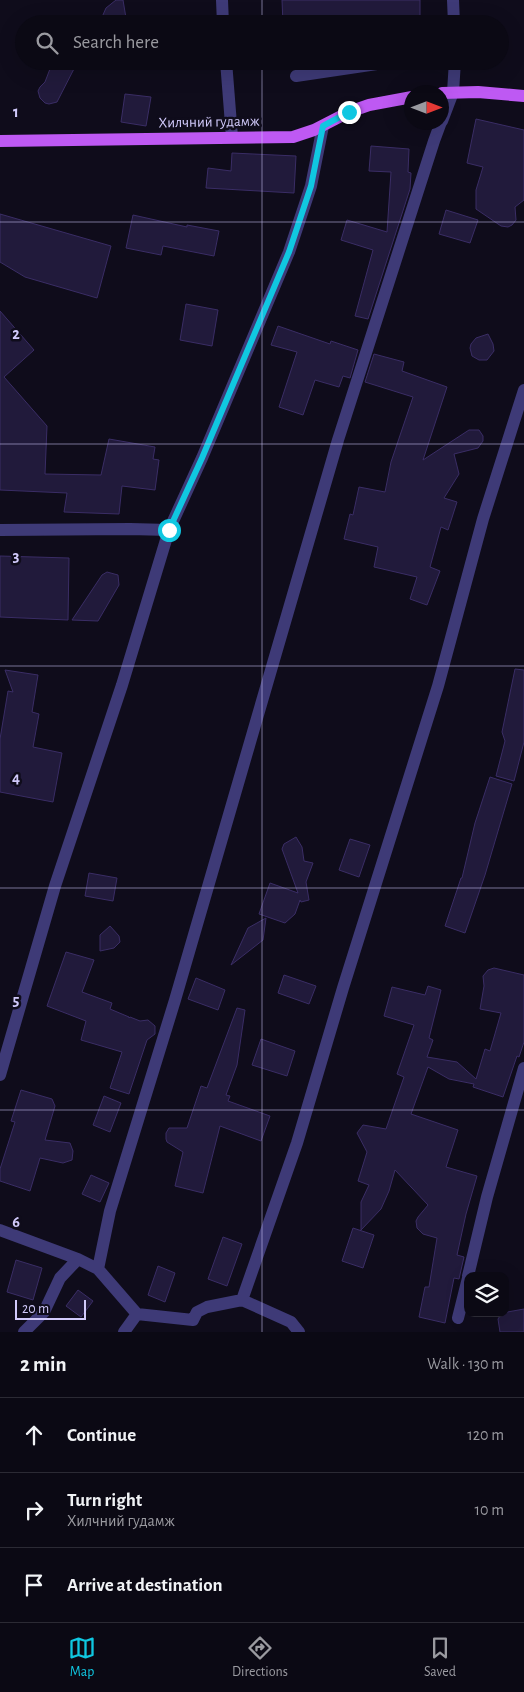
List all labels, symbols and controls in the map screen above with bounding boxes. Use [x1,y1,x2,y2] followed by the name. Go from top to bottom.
[15,15,509,70] search box
[33,29,61,57] icon: search
[73,33,159,52] text: Search here
[404,85,449,130] north arrow
[338,101,361,124] route end
[13,104,19,120] text: 1
[158,114,260,130] street label: Хилчний гудамж
[12,326,20,342] text: 2
[158,519,181,542] route start
[13,548,20,564] text: 3
[12,770,20,786] text: 4
[13,992,20,1008] text: 5
[12,1214,20,1230] text: 6
[464,1272,509,1317] map controls
[464,1272,509,1317] button: layers
[15,1297,86,1320] scale bar
[22,1302,49,1316] text: 20 m
[20,1354,67,1375] text: 2 min
[427,1356,504,1372] text: Walk · 130 m
[20,1421,48,1449] icon: ahead
[67,1426,136,1445] text: Continue
[467,1427,504,1443] text: 120 m
[67,1491,142,1510] text: Turn right
[20,1496,48,1524] icon: right
[475,1502,504,1518] text: 10 m
[67,1513,175,1529] text: Хилчний гудамж
[20,1571,48,1599] icon: arrive
[67,1576,223,1595] text: Arrive at destination
[68,1634,96,1681] tab: Map
[232,1634,288,1681] tab: Directions
[424,1634,456,1681] tab: Saved

